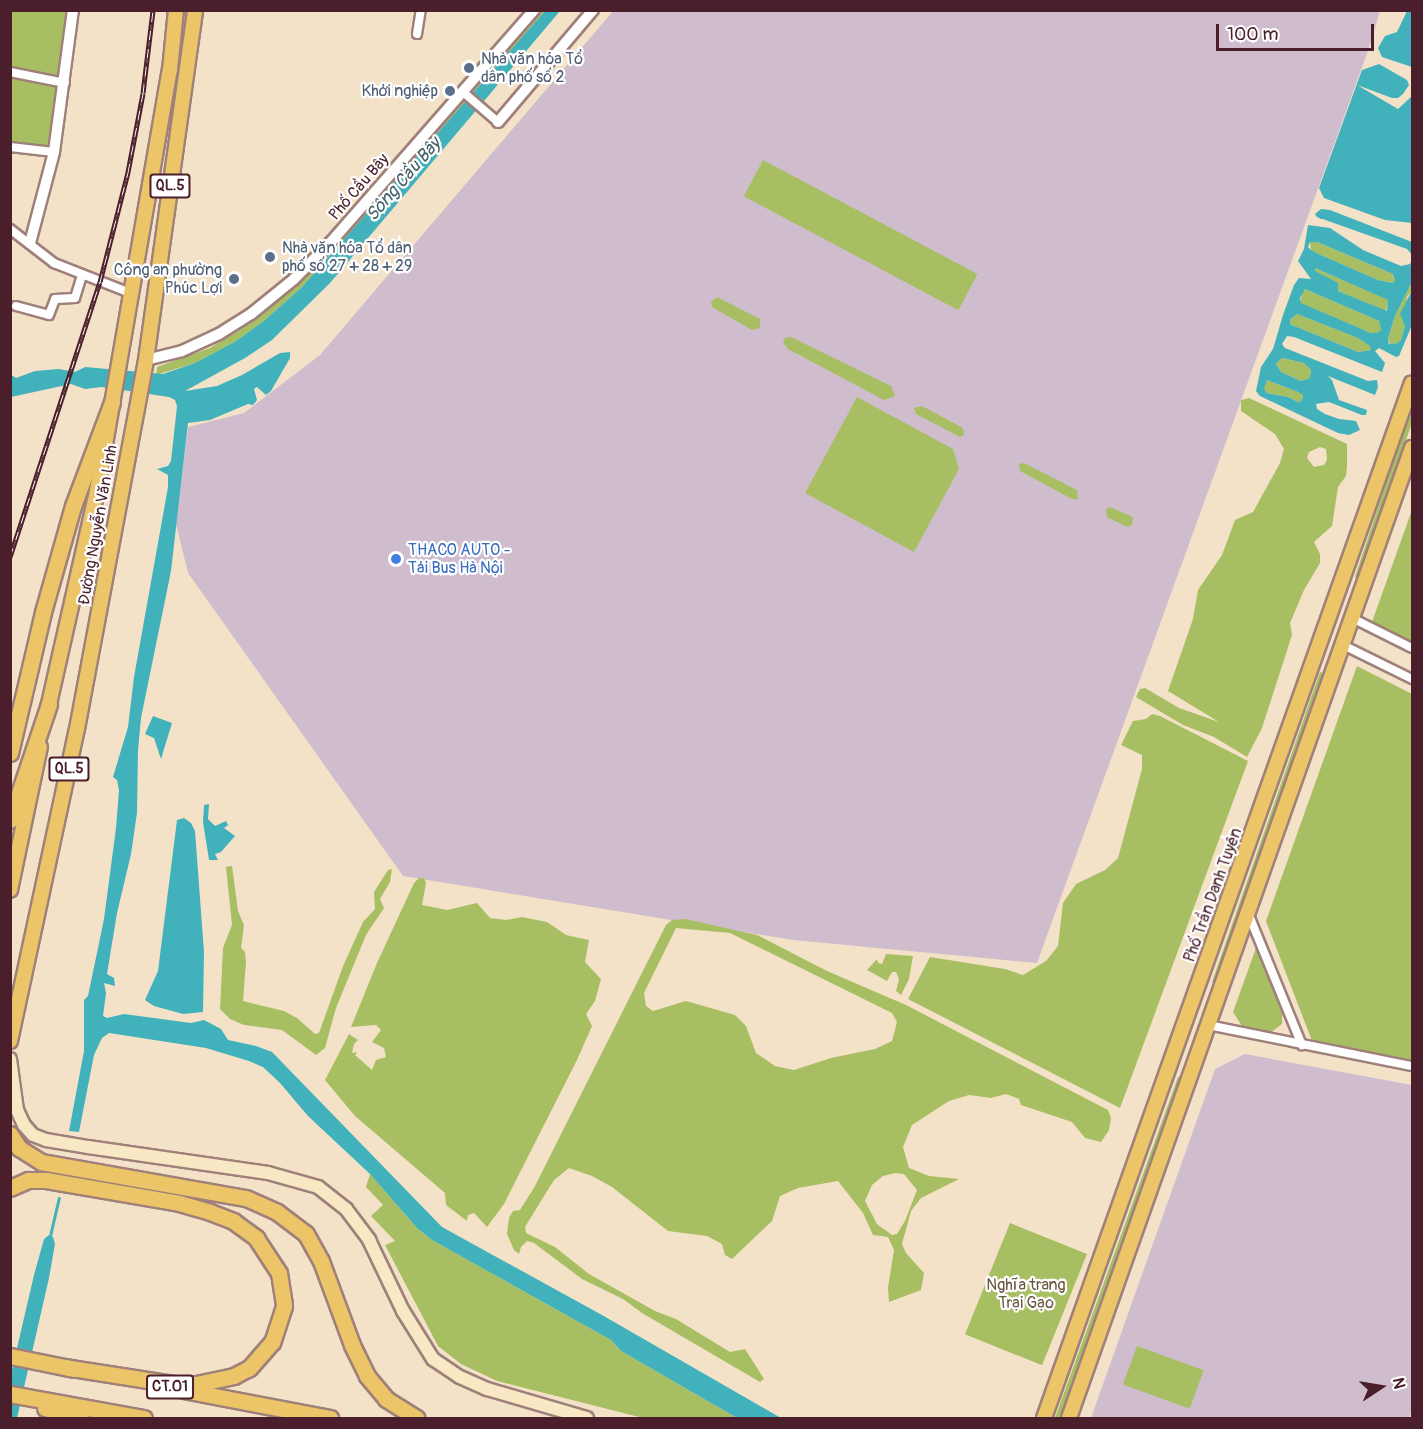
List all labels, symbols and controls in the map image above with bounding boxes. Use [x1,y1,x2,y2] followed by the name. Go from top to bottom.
[1219,12,1376,50] scale bar
[1227,23,1279,46] text: 100 m
[481,49,583,87] place label: Nhà văn hóa Tổ dân phố số 2
[462,61,476,75] marker: Nhà văn hóa Tổ dân phố số 2
[362,81,438,101] place label: Khởi nghiệp
[443,84,457,98] marker: Khởi nghiệp
[362,134,446,226] water label: Sông Cầu Bây
[325,150,393,224] street label: Phố Cầu Bây
[149,174,191,198] road number: QL.5
[282,238,412,276] place label: Nhà văn hóa Tổ dân phố số 27 + 28 + 29
[263,250,277,264] marker: Nhà văn hóa Tổ dân phố số 27 + 28 + 29
[114,260,222,298] place label: Công an phường Phúc Lợi
[227,272,241,286] marker: Công an phường Phúc Lợi
[74,444,122,606] street label: Đường Nguyễn Văn Linh
[408,540,511,578] place label: THACO AUTO - Tải Bus Hà Nội
[389,552,403,566] marker: THACO AUTO - Tải Bus Hà Nội
[48,757,90,781] road number: QL.5
[1180,825,1246,965] street label: Phố Trần Danh Tuyên
[986,1275,1066,1313] park label: Nghĩa trang Trại Gạo
[1351,1357,1411,1417] north arrow
[146,1375,194,1399] road number: CT.01
[1388,1376,1410,1391] text: N

